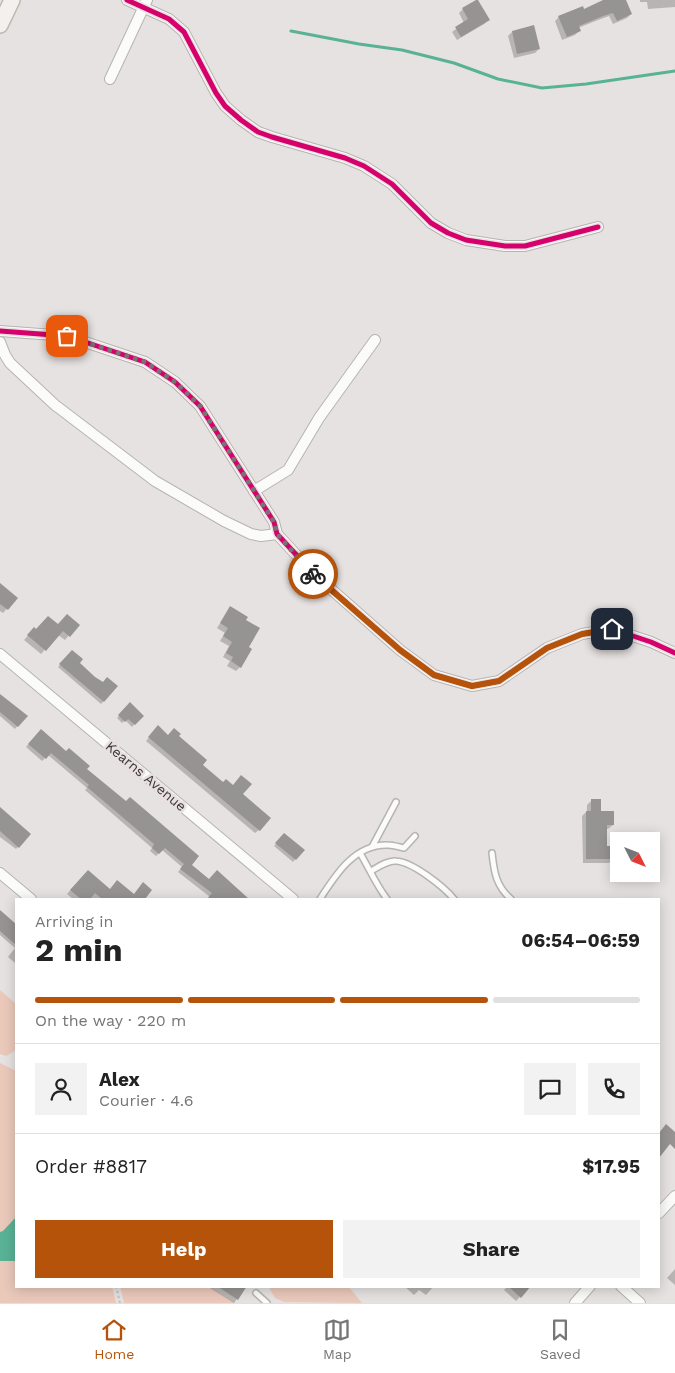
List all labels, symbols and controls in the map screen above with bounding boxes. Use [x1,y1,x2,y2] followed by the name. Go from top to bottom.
[46,315,88,357] pin
[53,322,81,350] icon: bag
[288,549,338,599] courier
[299,560,327,588] icon: bike
[591,608,633,650] pin
[598,615,626,643] icon: home
[103,738,189,814] street label: Kearns Avenue
[610,832,660,882] north arrow
[610,832,660,882] map controls
[35,912,113,931] text: Arriving in
[521,929,640,952] text: 06:54–06:59
[35,931,123,969] text: 2 min
[35,1011,186,1030] text: On the way · 220 m
[35,1063,87,1115] button: person
[524,1063,576,1115] button: chat
[588,1063,640,1115] button: phone
[99,1068,140,1091] text: Alex
[99,1091,194,1110] text: Courier · 4.6
[35,1155,147,1178] text: Order #8817
[582,1155,640,1178] text: $17.95
[35,1220,333,1278] button: Help
[343,1220,640,1278] button: Share
[94,1316,134,1362] tab: Home
[323,1316,351,1362] tab: Map
[540,1316,581,1362] tab: Saved

